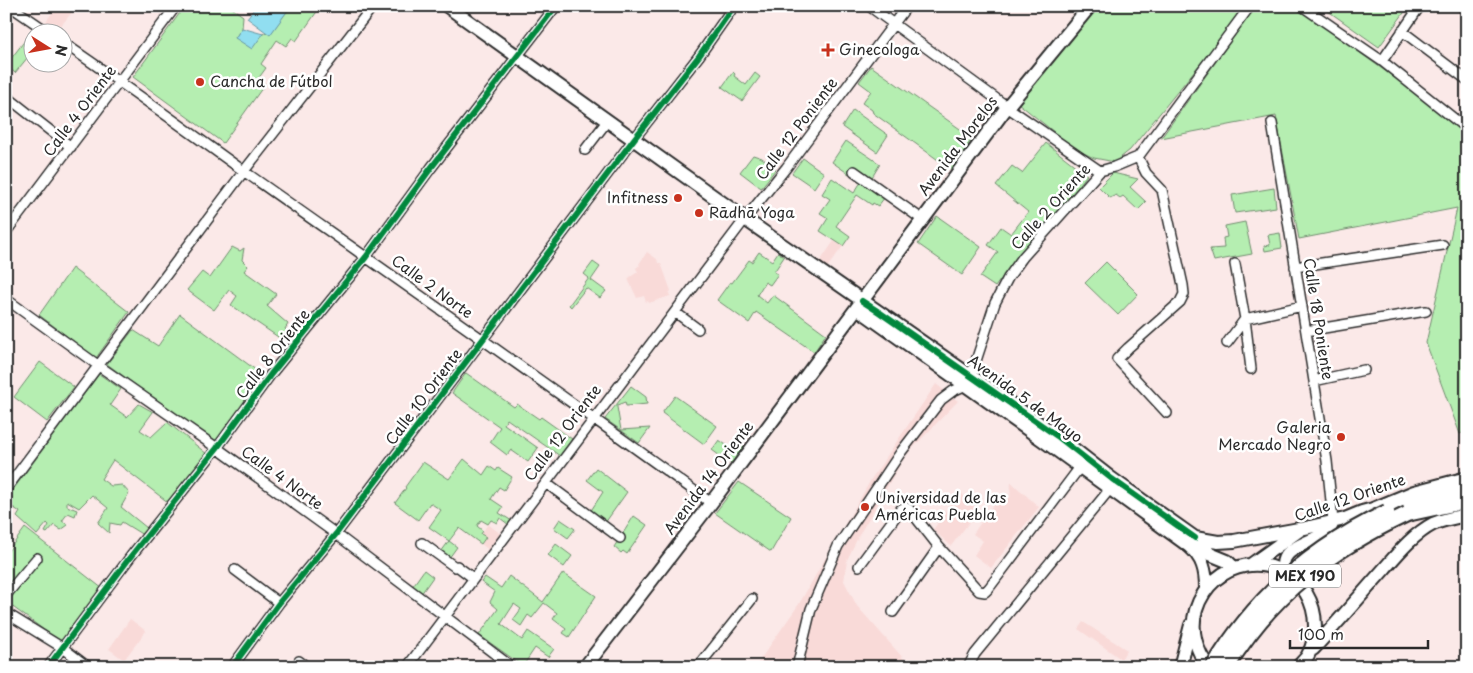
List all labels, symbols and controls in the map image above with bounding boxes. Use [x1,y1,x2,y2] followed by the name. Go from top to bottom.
[22,22,72,72] north arrow
[839,37,920,60] place label: Ginecologa
[50,43,73,58] text: N
[821,43,835,57] marker: Ginecologa
[37,60,121,161] street label: Calle 4 Oriente
[210,69,333,92] place label: Cancha de Fútbol
[749,72,842,184] street label: Calle 12 Poniente
[194,76,206,88] marker: Cancha de Fútbol
[912,90,1002,200] street label: Avenida Morelos
[1005,158,1095,254] street label: Calle 2 Oriente
[607,185,668,208] place label: Infitness
[672,192,684,204] marker: Infitness
[709,200,795,223] place label: Rādhā Yoga
[693,207,705,219] marker: Rādhā Yoga
[387,248,478,323] street label: Calle 2 Norte
[1298,256,1340,381] street label: Calle 18 Poniente
[229,303,314,403] street label: Calle 8 Oriente
[379,343,467,449] street label: Calle 10 Oriente
[963,348,1088,448] street label: Avenida 5 de Mayo
[518,379,606,485] street label: Calle 12 Oriente
[657,415,758,539] street label: Avenida 14 Oriente
[1218,415,1332,455] place label: Galeria Mercado Negro
[1335,431,1347,443] marker: Galeria Mercado Negro
[237,439,329,514] street label: Calle 4 Norte
[1291,467,1408,526] street label: Calle 12 Oriente
[875,485,1006,525] place label: Universidad de las Américas Puebla
[859,501,871,513] marker: Universidad de las Américas Puebla
[1269,564,1341,588] road number: MEX 190
[1290,618,1428,650] scale bar
[1298,622,1344,645] text: 100 m

